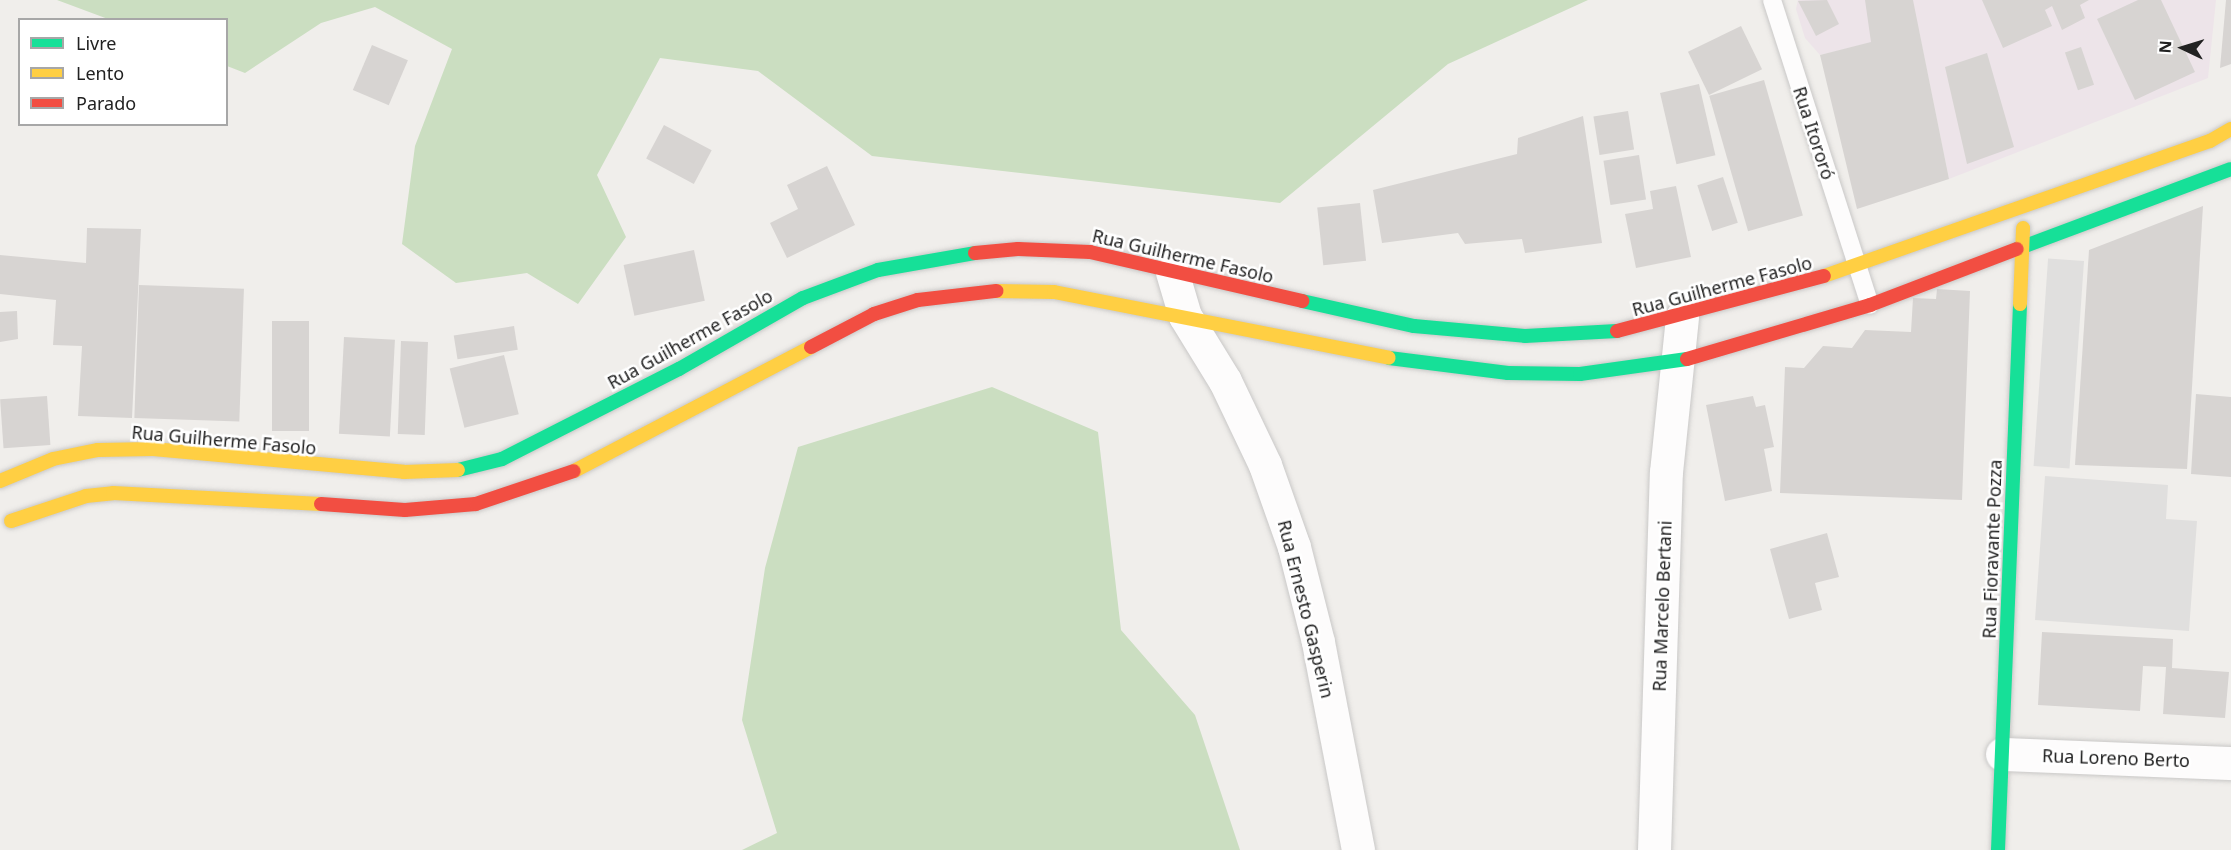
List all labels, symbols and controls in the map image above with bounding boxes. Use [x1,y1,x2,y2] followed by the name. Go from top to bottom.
[18,18,228,126] legend
[2153,18,2213,78] north arrow
[76,31,116,55] text: Livre
[2154,39,2176,54] text: N
[76,61,124,85] text: Lento
[1789,84,1839,182] street label: Rua Itororó
[76,91,136,115] text: Parado
[1090,225,1276,287] street label: Rua Guilherme Fasolo
[1630,252,1814,320] street label: Rua Guilherme Fasolo
[604,285,776,393] street label: Rua Guilherme Fasolo
[131,421,317,459] street label: Rua Guilherme Fasolo
[1978,459,2006,639] street label: Rua Fioravante Pozza
[1273,518,1339,700] street label: Rua Ernesto Gasperin
[1648,520,1676,692] street label: Rua Marcelo Bertani
[2042,745,2190,771] street label: Rua Loreno Berto

